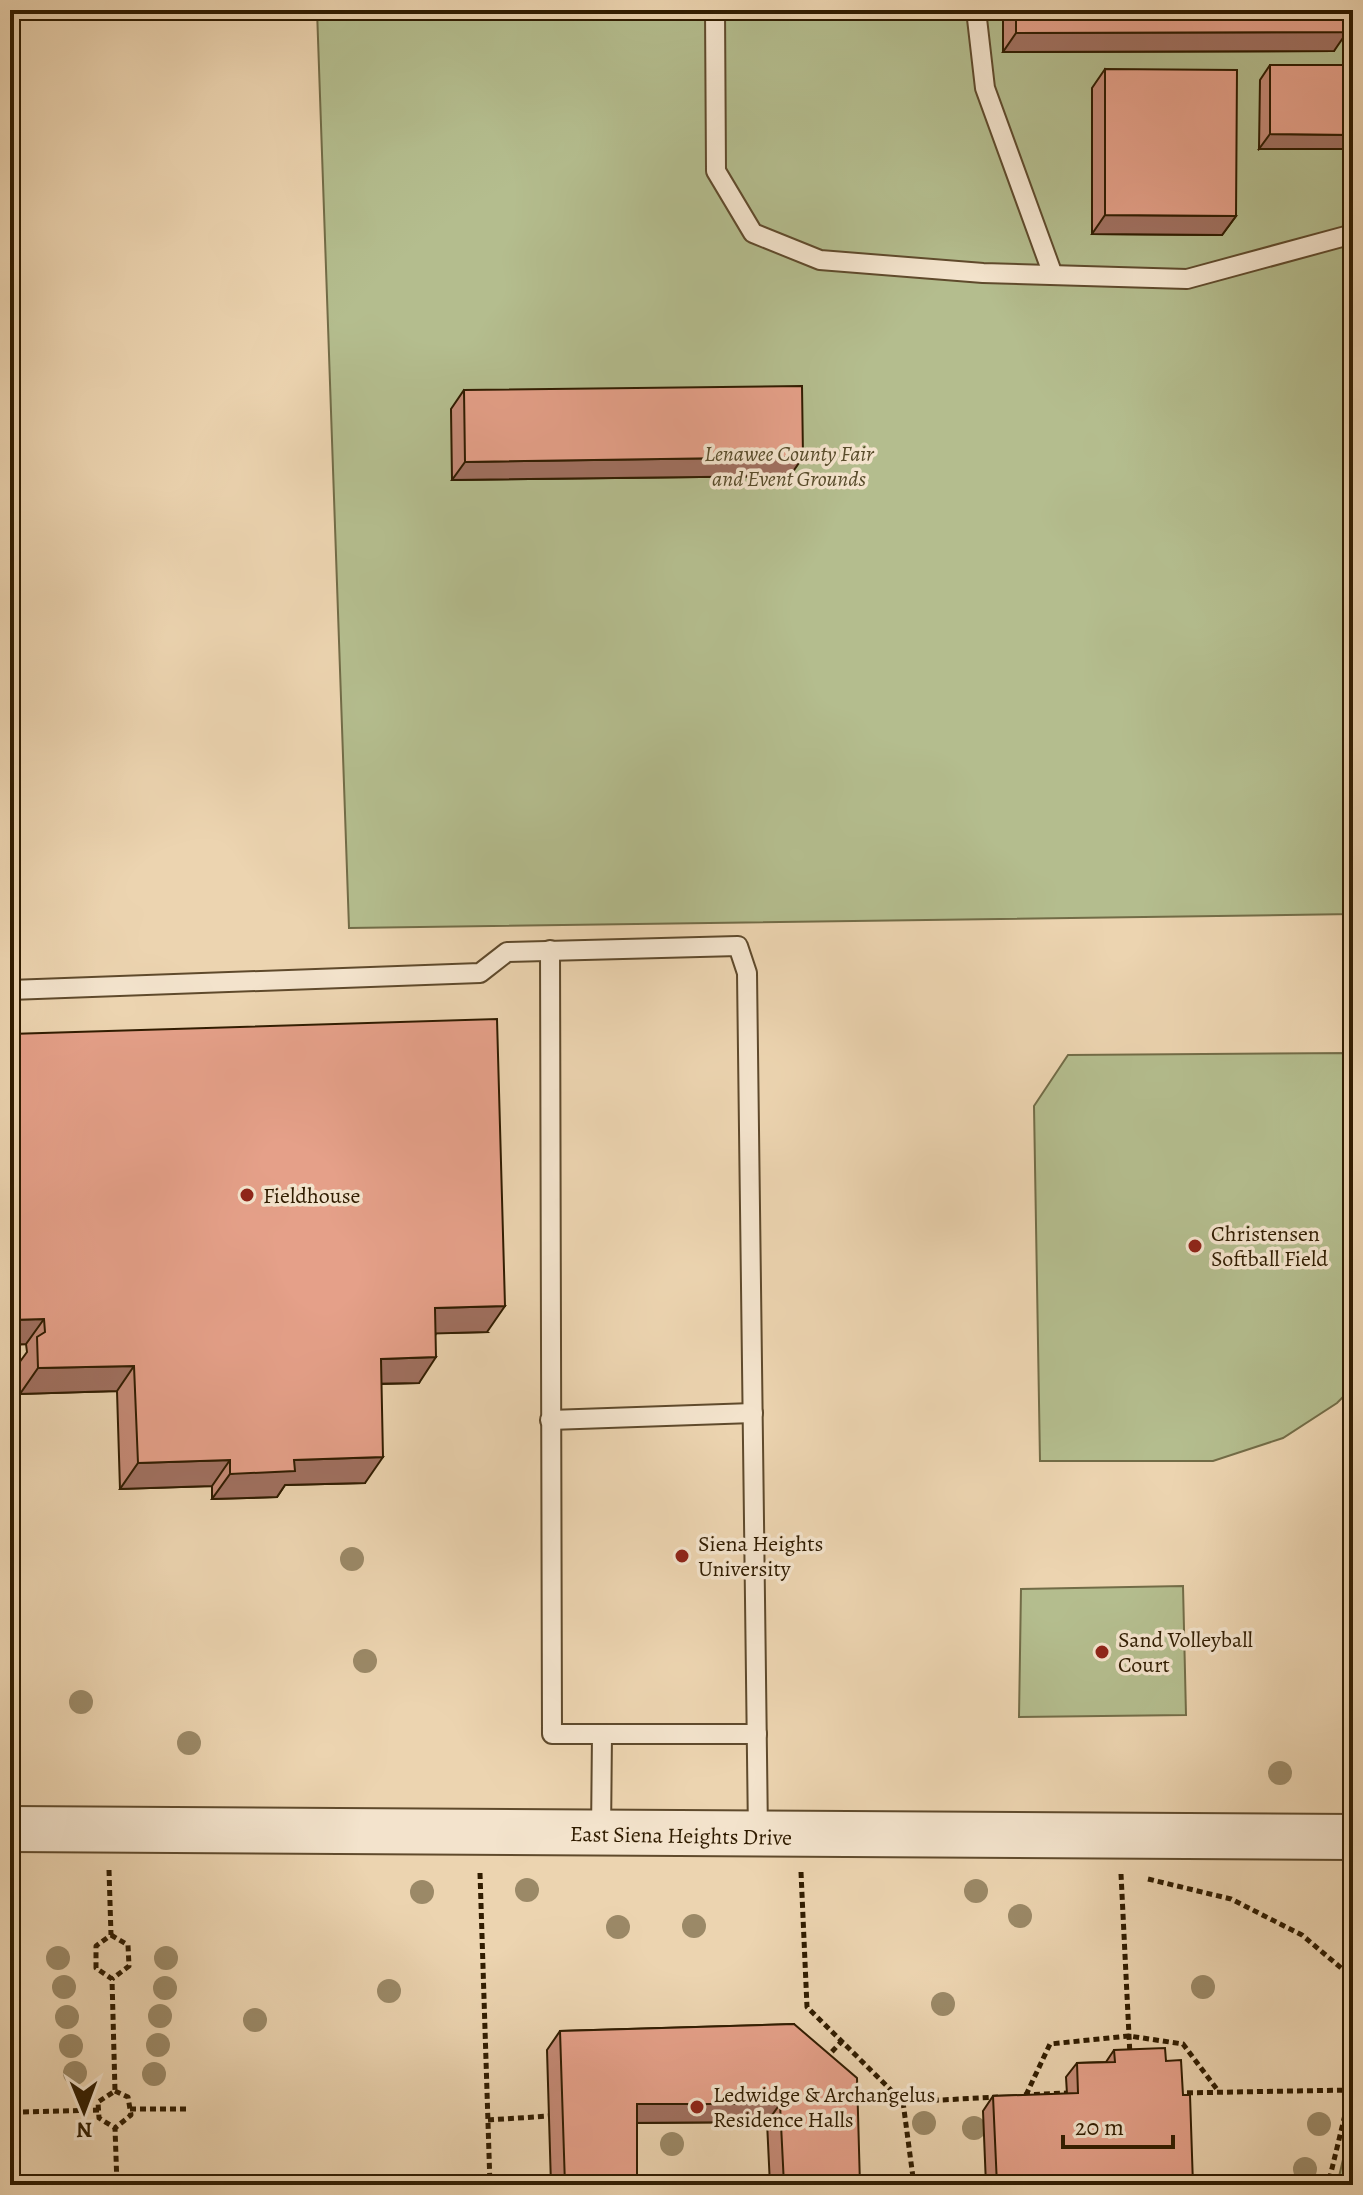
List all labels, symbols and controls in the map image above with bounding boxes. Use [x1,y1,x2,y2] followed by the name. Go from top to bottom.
[704,439,875,494] park label: Lenawee County Fair and Event Grounds
[263,1181,360,1211] place label: Fieldhouse
[238,1186,256,1204] marker: Fieldhouse
[1211,1219,1328,1274] place label: Christensen Softball Field
[1186,1237,1204,1255] marker: Christensen Softball Field
[698,1529,823,1584] place label: Siena Heights University
[673,1547,691,1565] marker: Siena Heights University
[1118,1625,1253,1680] place label: Sand Volleyball Court
[1093,1643,1111,1661] marker: Sand Volleyball Court
[570,1819,792,1853] street label: East Siena Heights Drive
[44,2071,124,2151] north arrow
[713,2080,935,2135] place label: Ledwidge & Archangelus Residence Halls
[688,2098,706,2116] marker: Ledwidge & Archangelus Residence Halls
[1063,2099,1173,2149] scale bar
[1075,2111,1124,2143] text: 20 m
[76,2115,93,2145] text: N

